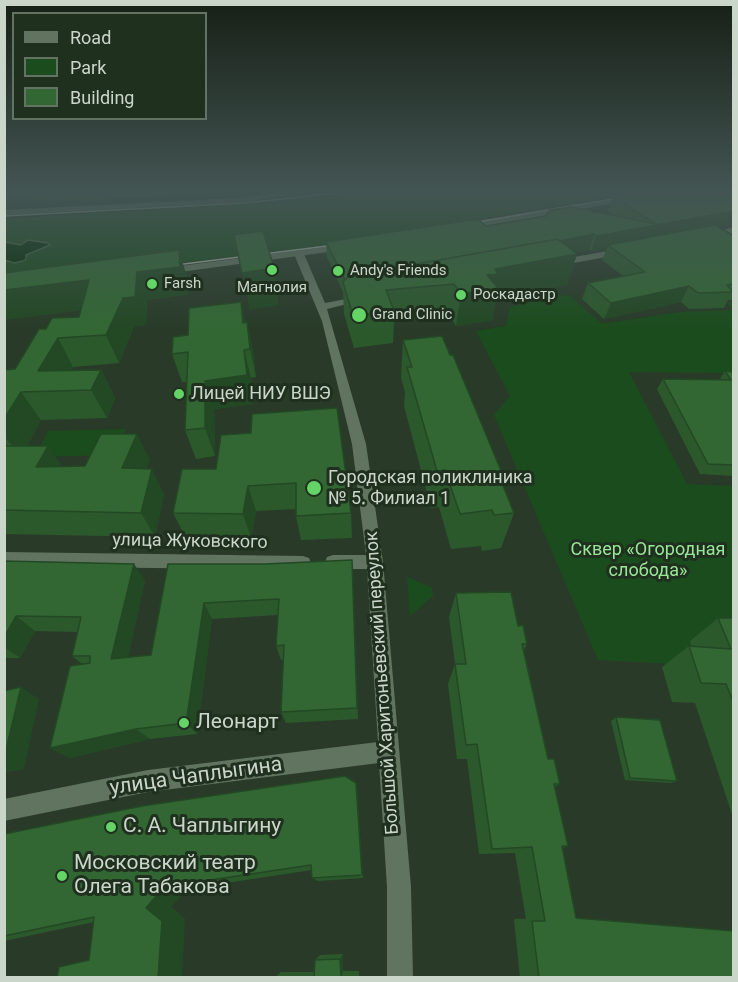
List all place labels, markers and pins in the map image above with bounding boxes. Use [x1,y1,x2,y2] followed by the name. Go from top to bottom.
[350,262,447,280] place label: Andy's Friends
[265,263,279,277] marker: Магнолия
[331,264,345,278] marker: Andy's Friends
[164,275,201,293] place label: Farsh
[145,277,159,291] marker: Farsh
[237,279,307,297] place label: Магнолия
[473,286,556,304] place label: Роскадастр
[454,288,468,302] marker: Роскадастр
[350,306,368,324] marker: Grand Clinic
[372,306,452,324] place label: Grand Clinic
[191,383,331,405] place label: Лицей НИУ ВШЭ
[172,387,186,401] marker: Лицей НИУ ВШЭ
[328,467,533,510] place label: Городская поликлиника № 5. Филиал 1
[305,479,323,497] marker: Городская поликлиника № 5. Филиал 1
[196,710,279,736] place label: Леонарт
[177,716,191,730] marker: Леонарт
[123,814,281,840] place label: С. А. Чаплыгину
[104,820,118,834] marker: С. А. Чаплыгину
[74,851,256,901] place label: Московский театр Олега Табакова
[55,869,69,883] marker: Московский театр Олега Табакова

